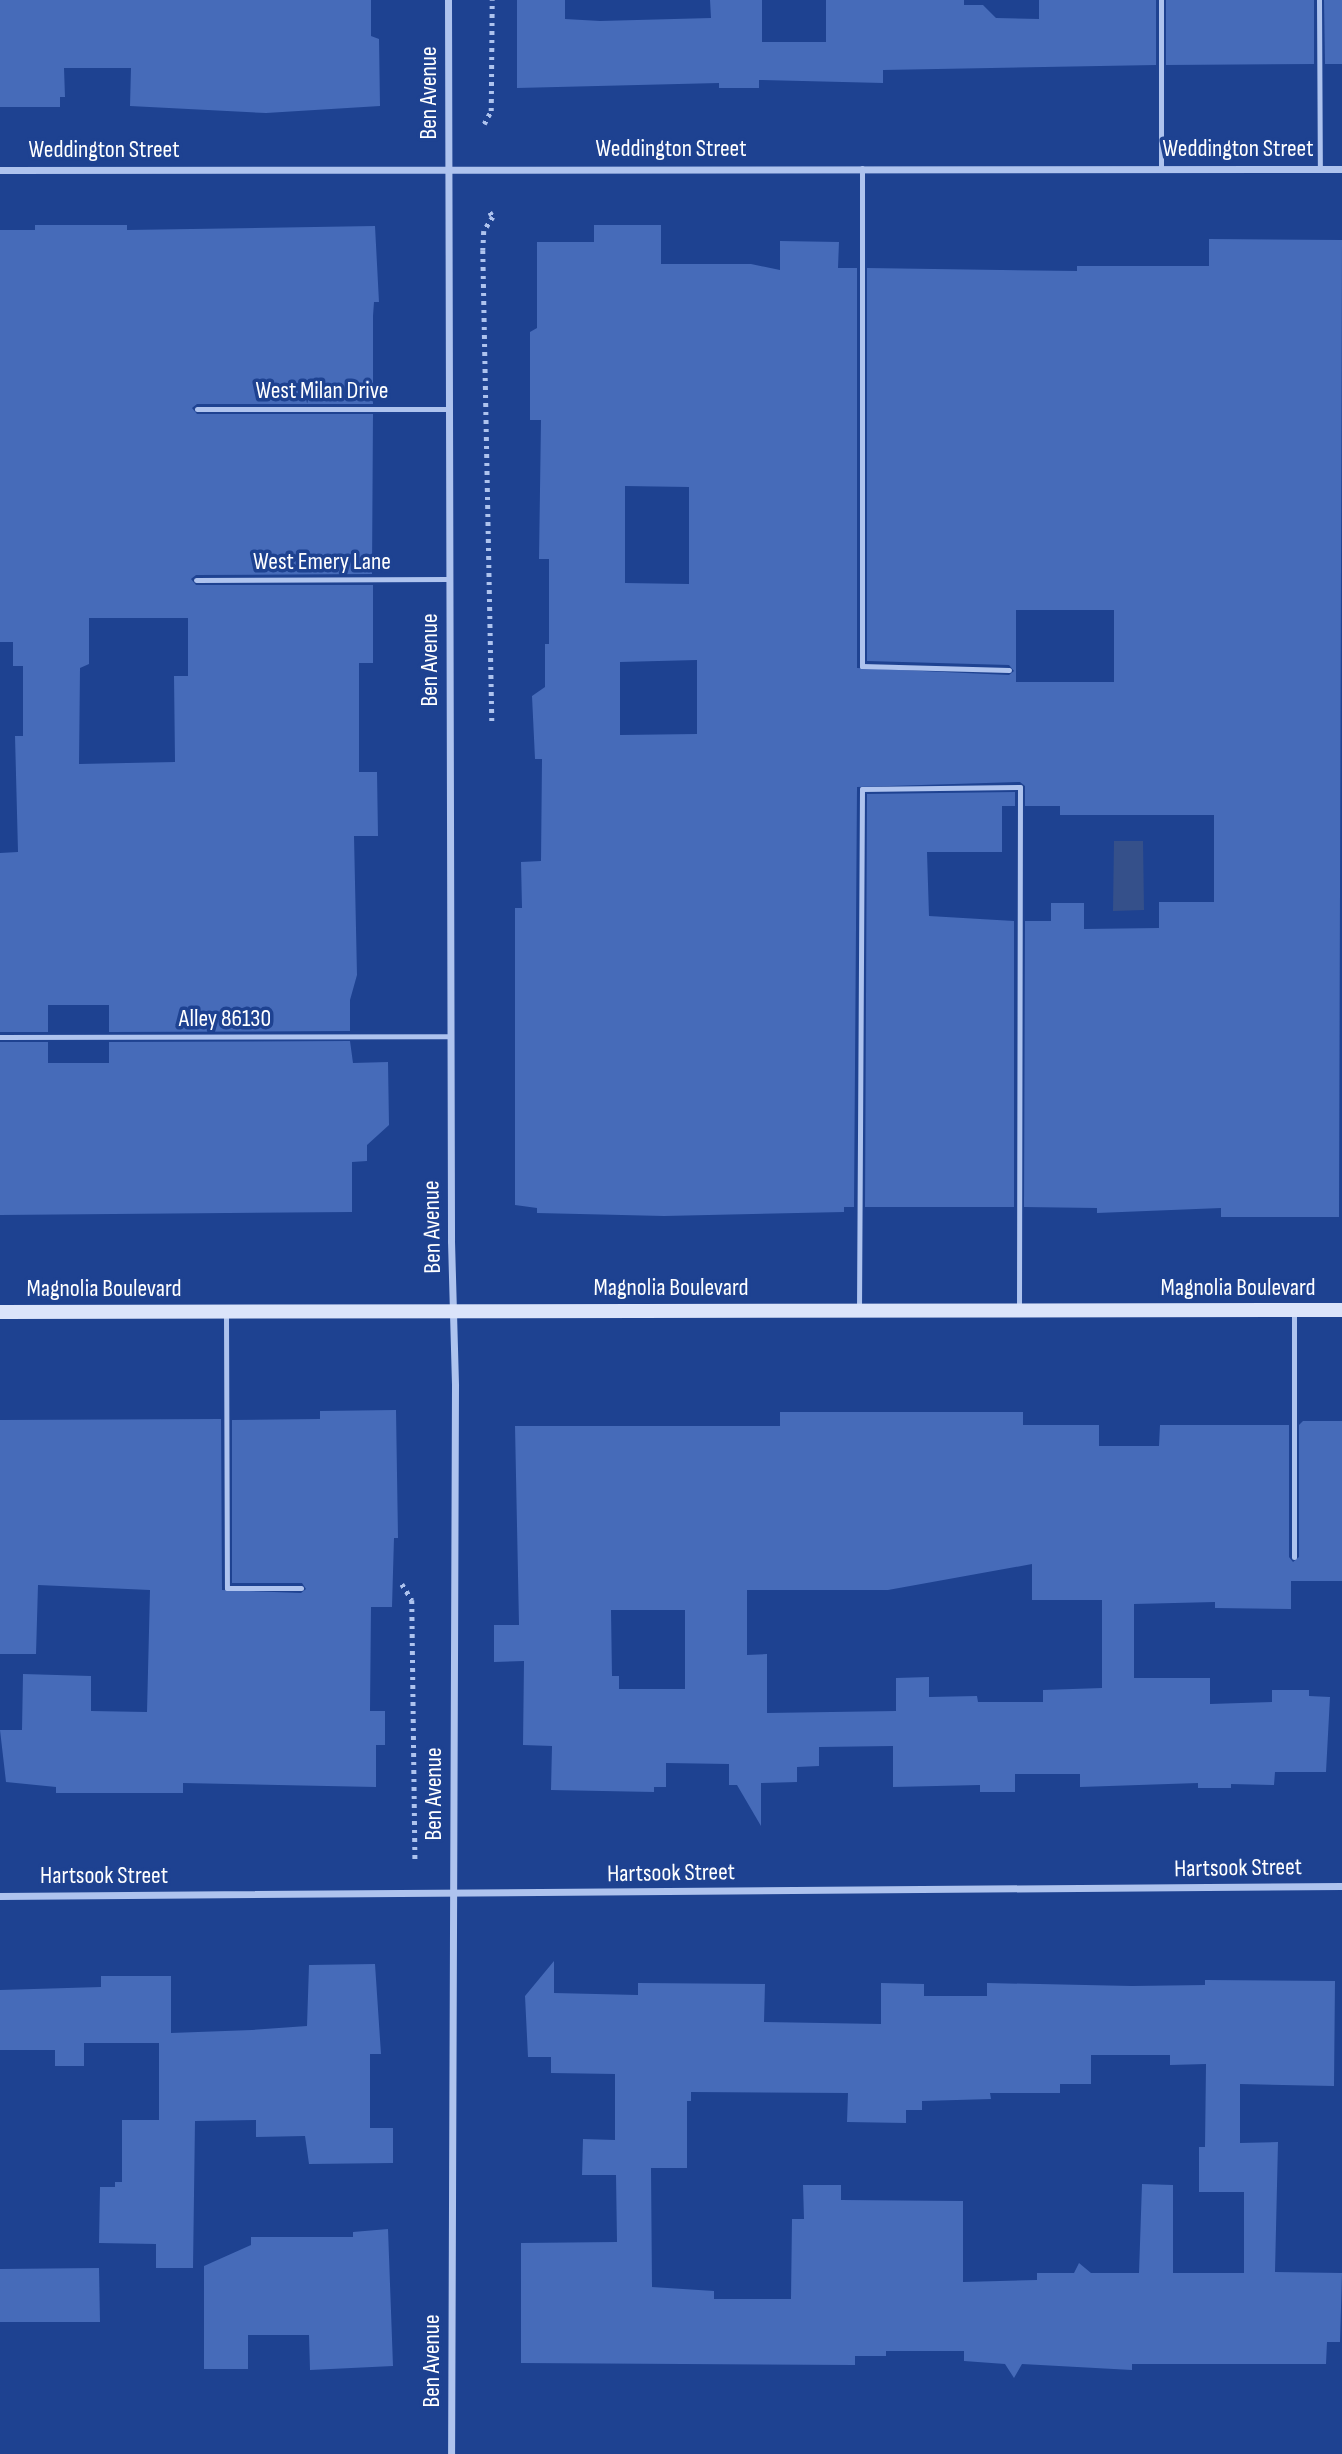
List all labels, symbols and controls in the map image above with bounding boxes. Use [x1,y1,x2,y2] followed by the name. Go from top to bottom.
[415,46,443,140] street label: Ben Avenue
[596,135,746,163] street label: Weddington Street
[1163,135,1313,163] street label: Weddington Street
[29,136,179,164] street label: Weddington Street
[255,377,389,405] street label: West Milan Drive
[253,548,391,576] street label: West Emery Lane
[416,613,444,707] street label: Ben Avenue
[179,1005,271,1033] street label: Alley 86130
[417,1180,447,1274] street label: Ben Avenue
[593,1274,749,1302] street label: Magnolia Boulevard
[1160,1274,1316,1302] street label: Magnolia Boulevard
[26,1275,182,1303] street label: Magnolia Boulevard
[420,1747,448,1841] street label: Ben Avenue
[1174,1852,1302,1884] street label: Hartsook Street
[607,1857,735,1889] street label: Hartsook Street
[40,1862,168,1890] street label: Hartsook Street
[418,2314,446,2408] street label: Ben Avenue

